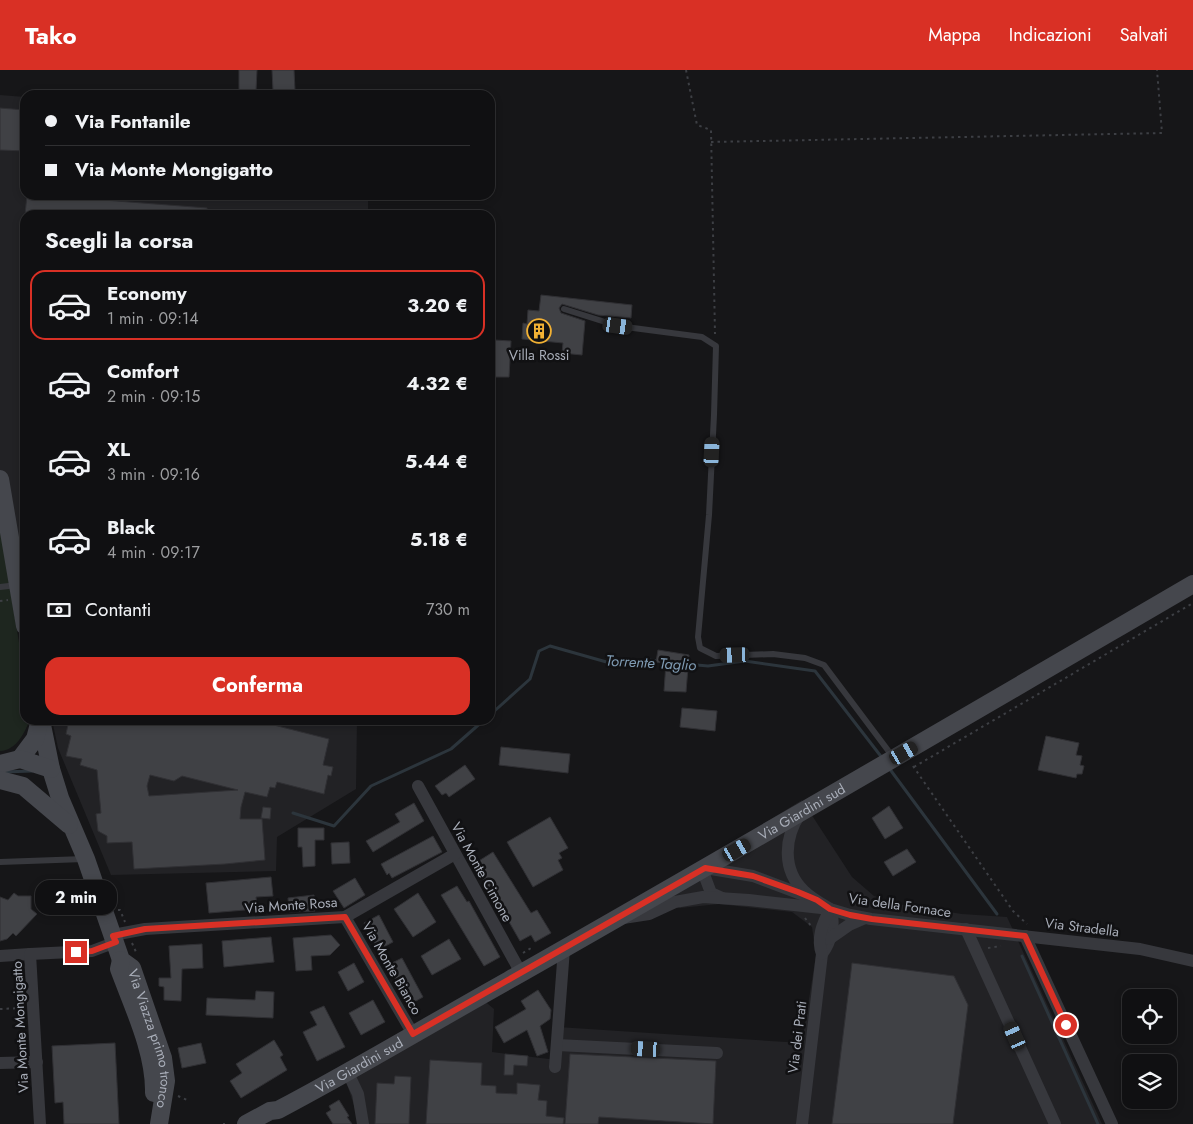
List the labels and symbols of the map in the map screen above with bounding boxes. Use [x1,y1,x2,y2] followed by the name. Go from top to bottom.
[602,316,633,336] car
[526,318,552,344] building icon: Villa Rossi
[509,345,569,365] place label: Villa Rossi
[703,437,720,467] car
[719,647,750,663] car
[605,650,697,676] water label: Torrente Taglio
[887,739,920,767] car
[754,779,849,845] street label: Via Giardini sud
[446,818,518,926] street label: Via Monte Cimone
[720,836,753,864] car
[35,880,117,914] callout: 2 min
[847,888,953,922] street label: Via della Fornace
[244,892,338,918] street label: Via Monte Rosa
[1044,913,1120,941] street label: Via Stradella
[357,918,427,1019] street label: Via Monte Bianco
[65,941,87,963] route end
[7,960,33,1093] street label: Via Monte Mongigatto
[123,966,176,1110] street label: Via Viazza primo tronco
[783,1000,811,1074] street label: Via dei Prati
[1055,1014,1077,1036] route start
[1002,1019,1027,1053] car
[312,1033,407,1098] street label: Via Giardini sud
[630,1041,661,1057] car

